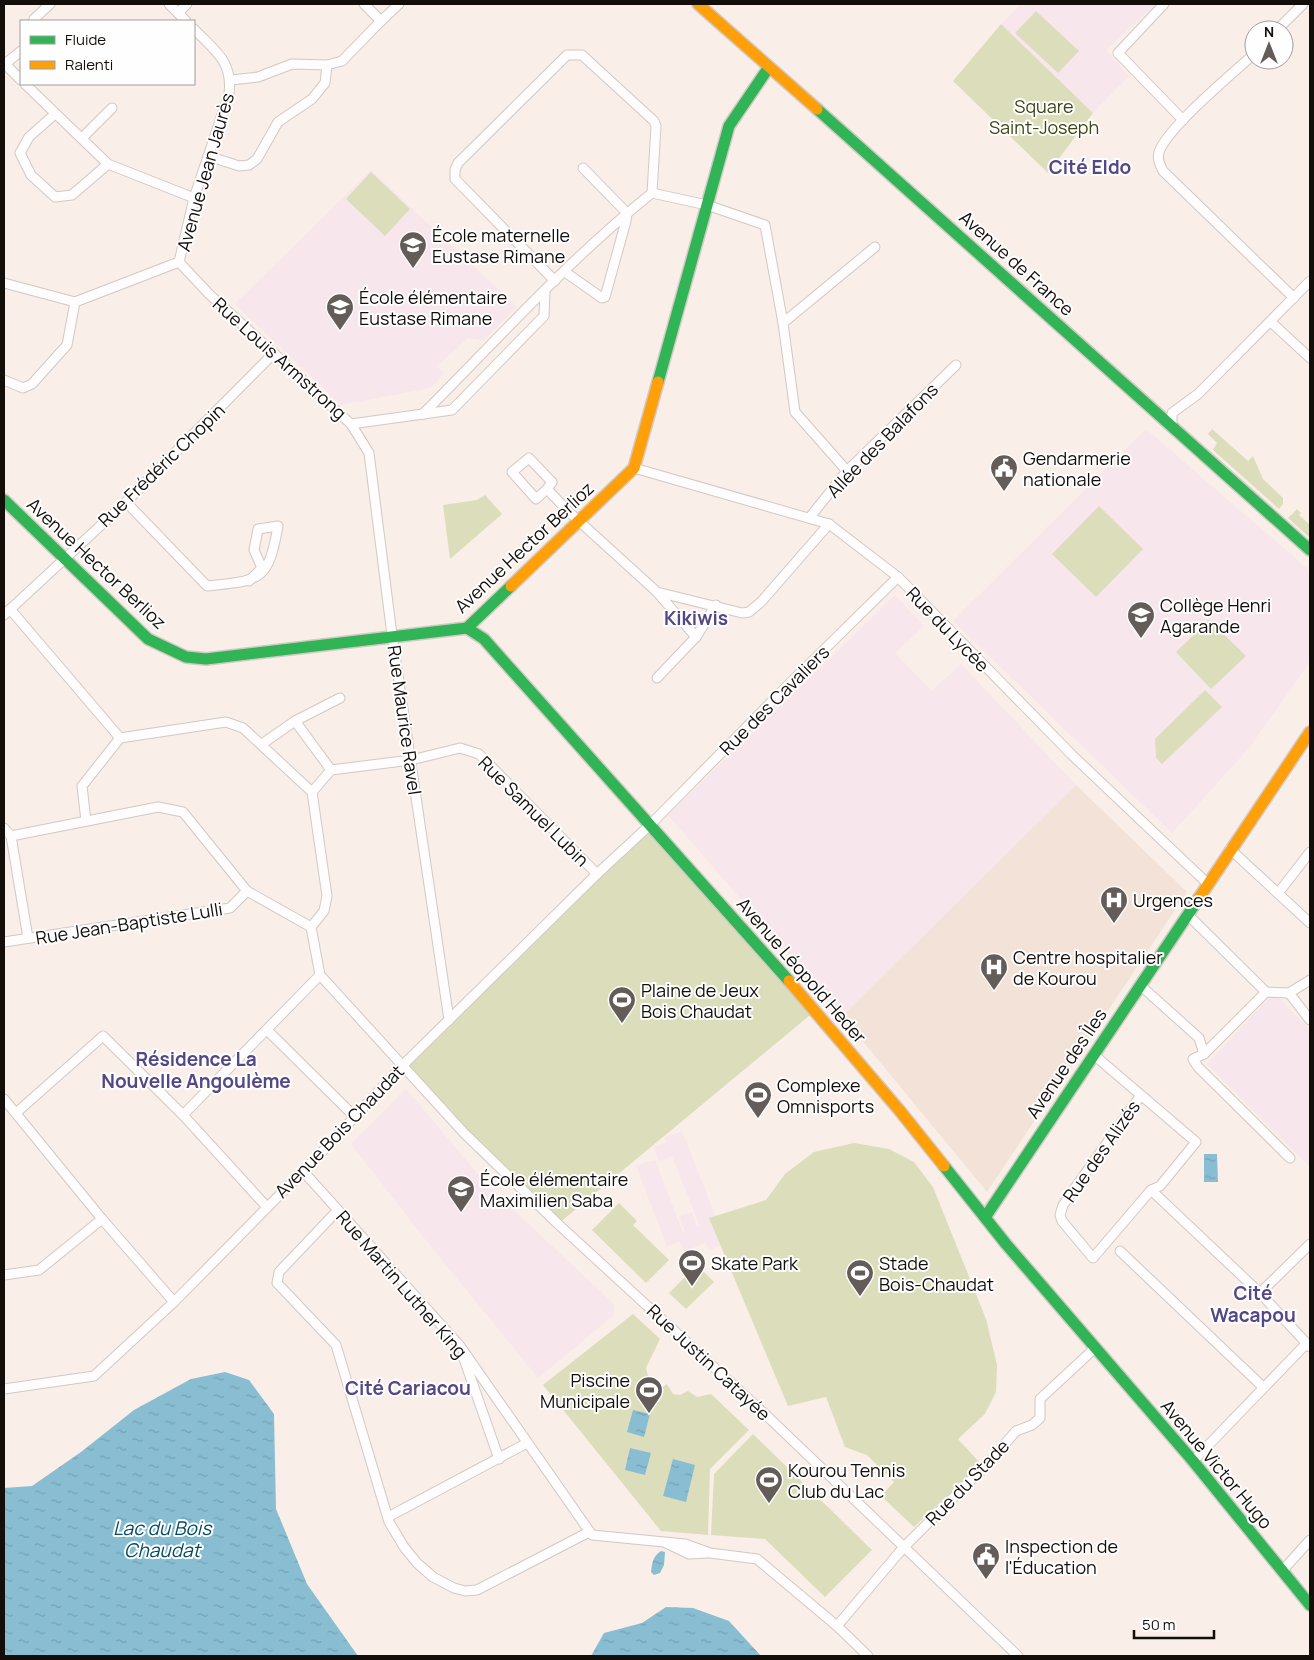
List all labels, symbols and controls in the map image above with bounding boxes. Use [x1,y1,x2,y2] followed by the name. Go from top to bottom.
[20,20,195,85] legend
[1244,20,1294,70] north arrow
[1264,22,1274,41] text: N
[65,29,106,50] text: Fluide
[65,54,113,75] text: Ralenti
[171,90,239,254] street label: Avenue Jean Jaurès
[989,94,1099,139] park label: Square Saint-Joseph
[1049,154,1131,180] district label: Cité Eldo
[955,205,1079,321] street label: Avenue de France
[432,223,570,268] place label: École maternelle Eustase Rimane
[398,230,428,269] school or university icon: École maternelle Eustase Rimane
[359,285,507,330] place label: École élémentaire Eustase Rimane
[208,292,352,424] street label: Rue Louis Armstrong
[325,292,355,331] school or university icon: École élémentaire Eustase Rimane
[821,377,943,503] street label: Allée des Balafons
[92,398,230,532] street label: Rue Frédéric Chopin
[1023,446,1131,491] place label: Gendarmerie nationale
[989,453,1019,492] public building icon: Gendarmerie nationale
[449,476,599,618] street label: Avenue Hector Berlioz
[22,492,172,634] street label: Avenue Hector Berlioz
[901,581,995,677] street label: Rue du Lycée
[1160,593,1271,638] place label: Collège Henri Agarande
[1126,600,1156,639] school or university icon: Collège Henri Agarande
[664,605,728,631] district label: Kikiwis
[714,640,834,760] street label: Rue des Cavaliers
[383,644,427,796] street label: Rue Maurice Ravel
[474,751,594,871] street label: Rue Samuel Lubin
[1099,885,1129,924] hospital icon: Urgences
[1133,888,1213,912] place label: Urgences
[732,892,872,1048] street label: Avenue Léopold Heder
[34,896,224,950] street label: Rue Jean-Baptiste Lulli
[1013,945,1163,990] place label: Centre hospitalier de Kourou
[979,952,1009,991] hospital icon: Centre hospitalier de Kourou
[641,978,759,1023] place label: Plaine de Jeux Bois Chaudat
[607,985,637,1024] sports icon: Plaine de Jeux Bois Chaudat
[1020,1003,1112,1123] street label: Avenue des Îles
[101,1046,291,1094] district label: Résidence La Nouvelle Angoulème
[269,1059,409,1203] street label: Avenue Bois Chaudat
[777,1073,874,1118] place label: Complexe Omnisports
[743,1080,773,1119] sports icon: Complexe Omnisports
[1057,1095,1145,1207] street label: Rue des Alizés
[480,1167,628,1212] place label: École élémentaire Maximilien Saba
[446,1174,476,1213] school or university icon: École élémentaire Maximilien Saba
[331,1205,473,1363] street label: Rue Martin Luther King
[677,1248,707,1287] sports icon: Skate Park
[711,1251,799,1275] place label: Skate Park
[879,1251,994,1296] place label: Stade Bois-Chaudat
[845,1258,875,1297] sports icon: Stade Bois-Chaudat
[1210,1280,1296,1328] district label: Cité Wacapou
[642,1299,776,1425] street label: Rue Justin Catayée
[540,1368,630,1413] place label: Piscine Municipale
[345,1375,471,1401] district label: Cité Cariacou
[634,1375,664,1414] sports icon: Piscine Municipale
[1156,1394,1278,1534] street label: Avenue Victor Hugo
[920,1434,1014,1530] street label: Rue du Stade
[788,1458,905,1503] place label: Kourou Tennis Club du Lac
[754,1465,784,1504] sports icon: Kourou Tennis Club du Lac
[113,1515,213,1563] water label: Lac du Bois Chaudat
[1005,1534,1118,1579] place label: Inspection de l'Éducation
[971,1541,1001,1580] public building icon: Inspection de l'Éducation
[1134,1608,1214,1640] scale bar
[1142,1614,1176,1635] text: 50 m

